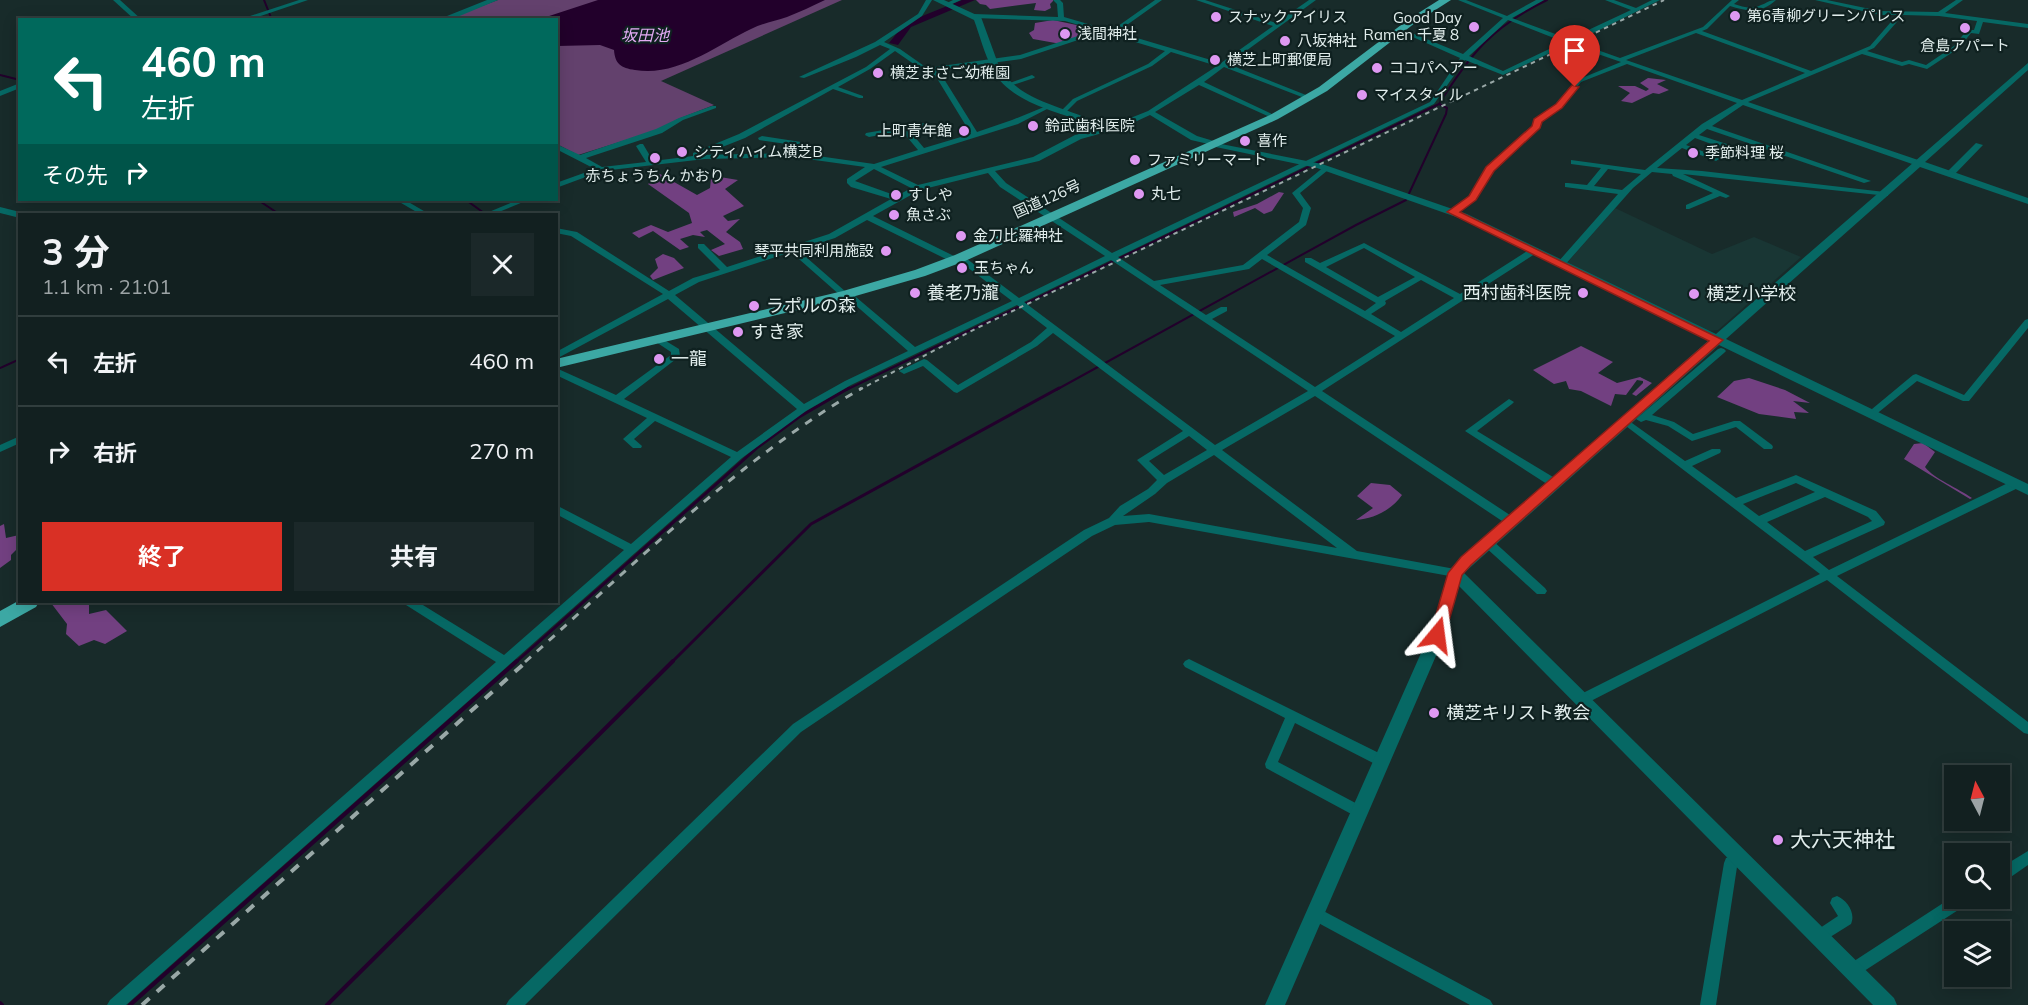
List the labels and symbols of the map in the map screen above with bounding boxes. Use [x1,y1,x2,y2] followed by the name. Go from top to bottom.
[1747,6,1905,25] place label: 第6青柳グリーンパレス
[1228,7,1347,26] place label: スナックアイリス
[1364,8,1462,44] place label: Good Day Ramen 千夏８
[1728,9,1742,23] marker: 第6青柳グリーンパレス
[1209,10,1223,24] marker: スナックアイリス
[1467,20,1481,34] marker: Good Day Ramen 千夏８
[1958,21,1972,35] marker: 倉島アパート
[1077,24,1137,43] place label: 浅間神社
[621,25,671,45] water label: 坂田池
[1549,25,1600,87] pin
[1058,27,1072,41] marker: 浅間神社
[1297,31,1357,50] place label: 八坂神社
[1278,34,1292,48] marker: 八坂神社
[1920,36,2010,55] place label: 倉島アパート
[1227,50,1332,69] place label: 横芝上町郵便局
[1208,53,1222,67] marker: 横芝上町郵便局
[1389,58,1478,77] place label: ココパヘアー
[1370,61,1384,75] marker: ココパヘアー
[890,63,1010,82] place label: 横芝まさご幼稚園
[871,66,885,80] marker: 横芝まさご幼稚園
[1374,85,1464,104] place label: マイスタイル
[1355,88,1369,102] marker: マイスタイル
[1045,116,1135,135] place label: 鈴武歯科医院
[1026,119,1040,133] marker: 鈴武歯科医院
[877,121,952,140] place label: 上町青年館
[957,124,971,138] marker: 上町青年館
[1257,131,1287,150] place label: 喜作
[1238,134,1252,148] marker: 喜作
[694,142,823,161] place label: シティハイム横芝B
[1705,143,1784,162] place label: 季節料理 桜
[675,145,689,159] marker: シティハイム横芝B
[1686,146,1700,160] marker: 季節料理 桜
[1147,150,1267,169] place label: ファミリーマート
[648,151,662,165] marker: 赤ちょうちん かおり
[1128,153,1142,167] marker: ファミリーマート
[586,166,724,185] place label: 赤ちょうちん かおり
[1010,175,1084,222] street label: 国道126号
[1151,184,1181,203] place label: 丸七
[908,185,953,204] place label: すしや
[1132,187,1146,201] marker: 丸七
[889,188,903,202] marker: すしや
[906,205,951,224] place label: 魚さぶ
[887,208,901,222] marker: 魚さぶ
[973,226,1063,245] place label: 金刀比羅神社
[954,229,968,243] marker: 金刀比羅神社
[754,241,874,260] place label: 琴平共同利用施設
[879,244,893,258] marker: 琴平共同利用施設
[974,258,1034,277] place label: 玉ちゃん
[955,261,969,275] marker: 玉ちゃん
[927,281,999,304] place label: 養老乃瀧
[1463,281,1571,304] place label: 西村歯科医院
[1706,282,1796,305] place label: 横芝小学校
[908,286,922,300] marker: 養老乃瀧
[1576,286,1590,300] marker: 西村歯科医院
[1687,287,1701,301] marker: 横芝小学校
[766,294,856,317] place label: ラポルの森
[747,299,761,313] marker: ラポルの森
[750,320,804,343] place label: すき家
[731,325,745,339] marker: すき家
[671,347,707,370] place label: 一龍
[652,352,666,366] marker: 一龍
[1405,603,1469,667] position arrow
[1446,701,1590,724] place label: 横芝キリスト教会
[1427,706,1441,720] marker: 横芝キリスト教会
[1944,765,2010,831] north arrow
[1790,826,1895,852] place label: 大六天神社
[1771,833,1785,847] marker: 大六天神社

